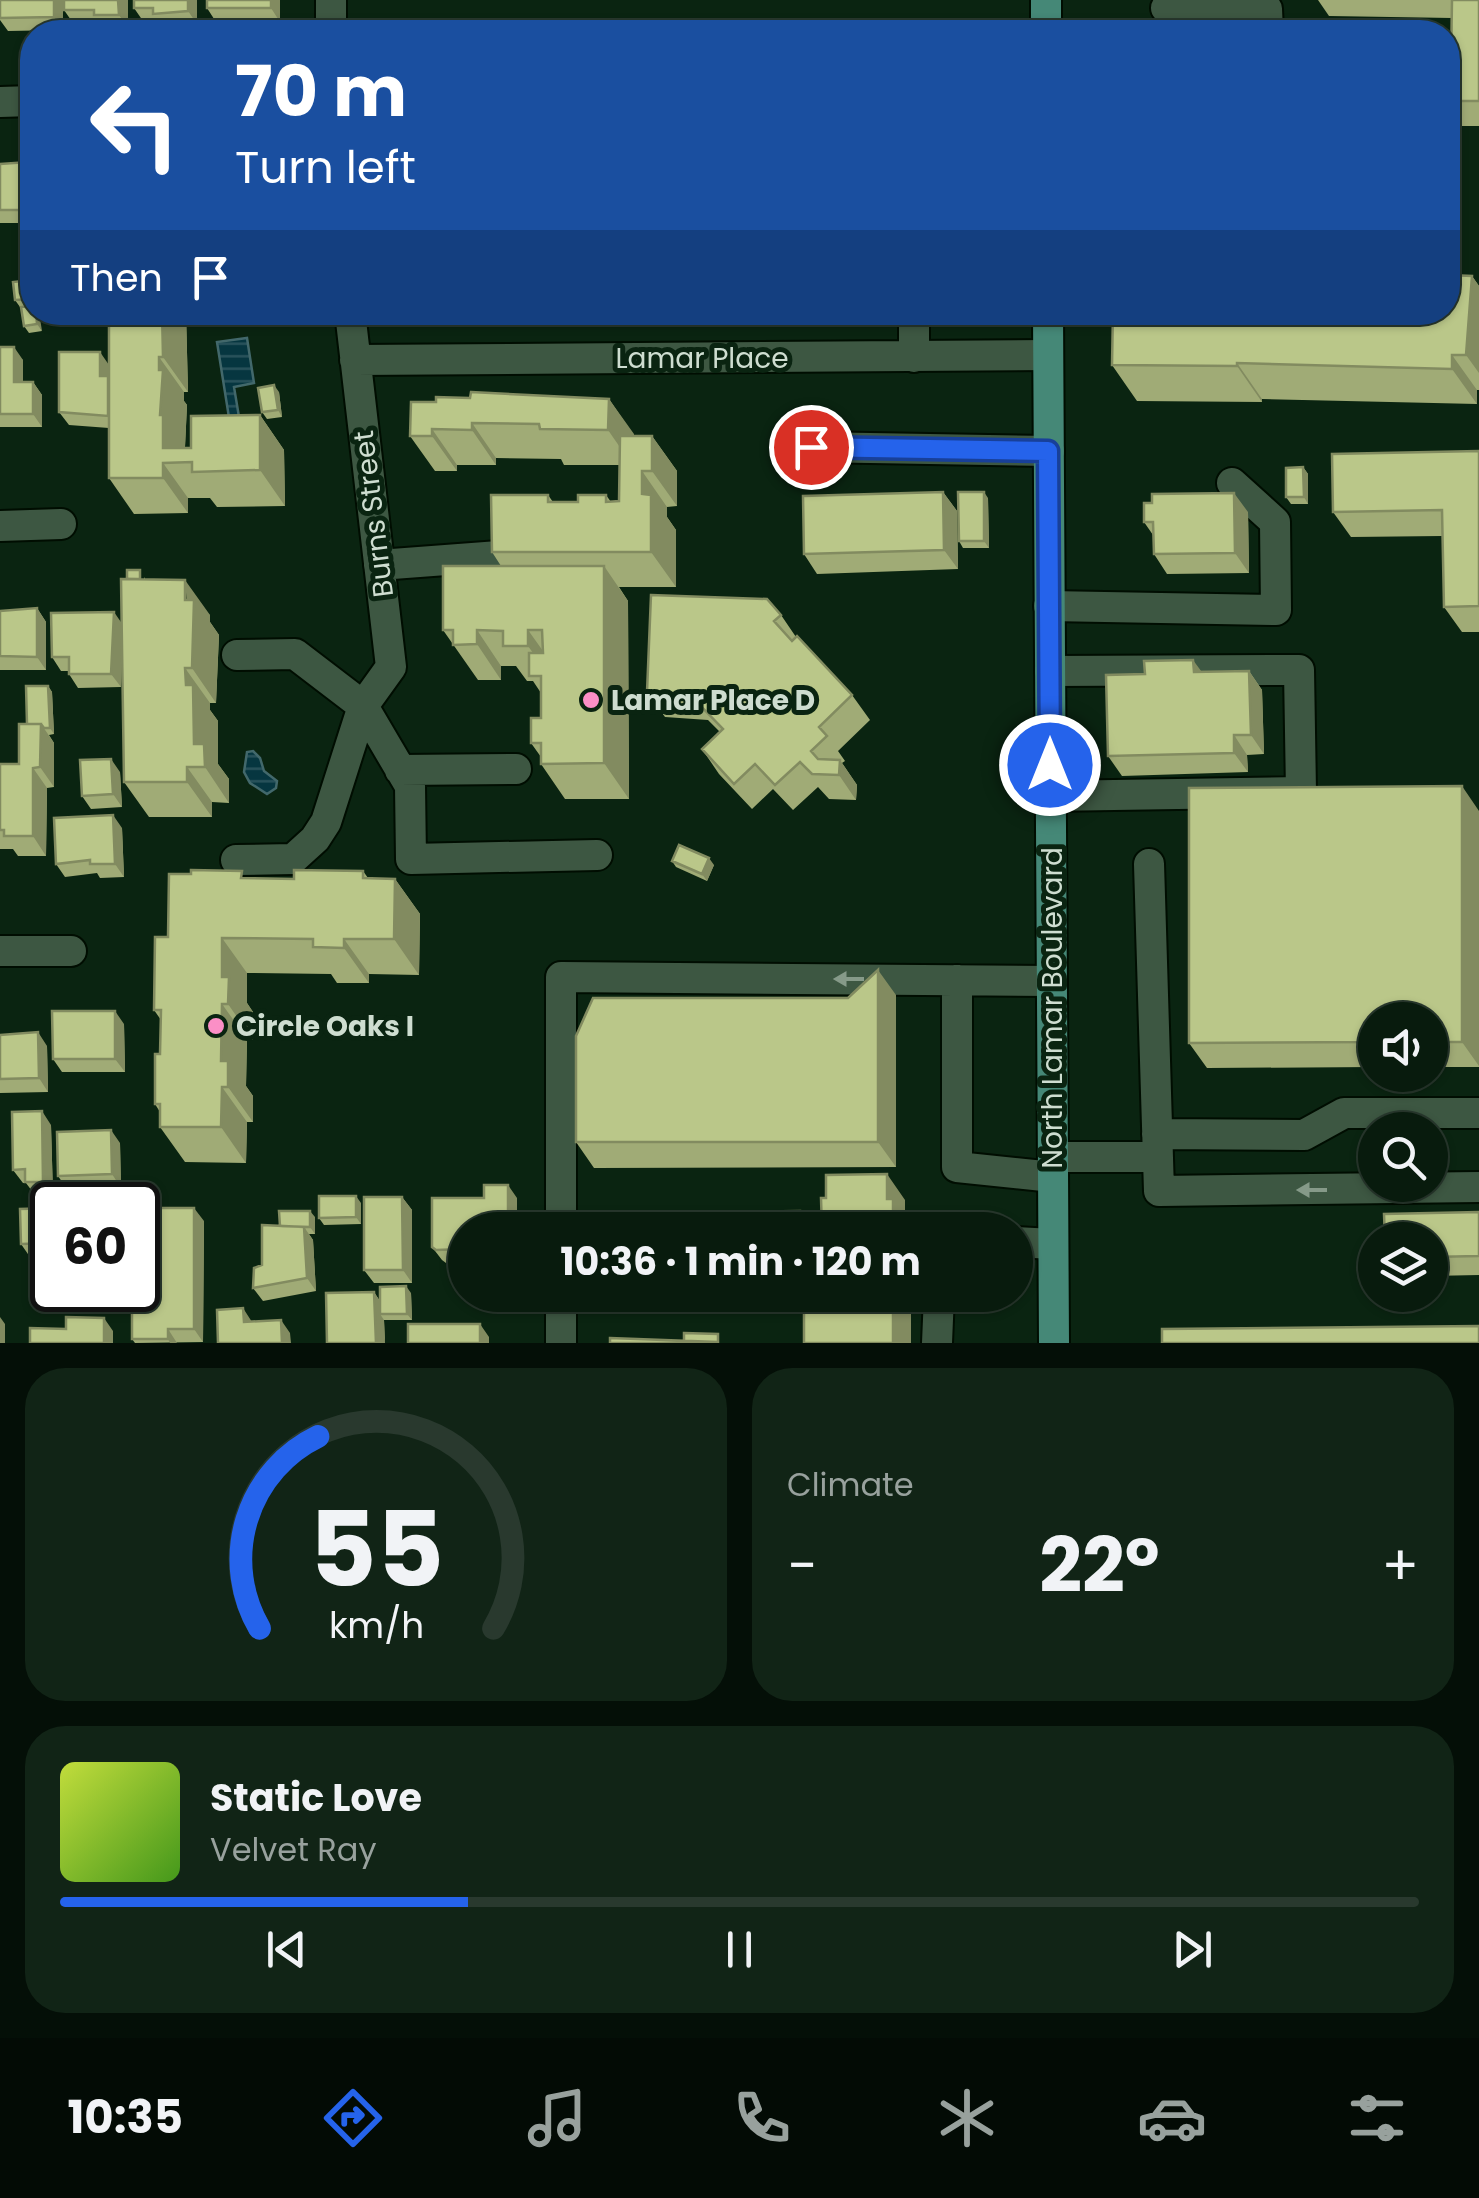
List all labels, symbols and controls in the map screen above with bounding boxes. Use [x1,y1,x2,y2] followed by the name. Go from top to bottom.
[235,42,407,141] text: 70 m
[70,60,200,190] icon: left
[235,136,416,199] text: Turn left
[183,250,238,305] icon: arrive
[70,251,163,304] text: Then
[615,339,789,378] street label: Lamar Place
[769,405,854,490] pin
[784,420,839,475] icon: arrive
[344,428,403,599] street label: Burns Street
[611,681,815,720] place label: Lamar Place D
[580,689,602,711] marker: Lamar Place D
[998,713,1102,817] position arrow
[1033,847,1072,1169] street label: North Lamar Boulevard
[833,971,865,987] one-way arrow
[1358,1002,1448,1312] map controls
[1358,1002,1448,1092] button: sound
[236,1007,414,1046] place label: Circle Oaks I
[205,1015,227,1037] marker: Circle Oaks I
[1358,1112,1448,1202] button: search
[30,1182,160,1312] speed limit sign: 60
[1295,1182,1327,1198] one-way arrow
[1358,1222,1448,1312] button: layers
[560,1235,921,1288] text: 10:36 · 1 min · 120 m
[787,1462,914,1507] text: Climate
[308,1477,444,1622] text: 55
[1039,1513,1160,1618] text: 22°
[787,1527,817,1604] text: −
[1381,1527,1419,1604] text: +
[328,1600,424,1651] text: km/h
[210,1771,422,1824] text: Static Love
[210,1827,376,1872] text: Velvet Ray
[259,1922,314,1977] icon: previous
[712,1922,767,1977] icon: pause
[1165,1922,1220,1977] icon: next
[318,2083,388,2153] icon: directions
[522,2083,592,2153] icon: music
[727,2083,797,2153] icon: phone
[932,2083,1002,2153] icon: climate
[1137,2083,1207,2153] icon: car
[1342,2083,1412,2153] icon: filters
[67,2086,183,2149] text: 10:35

